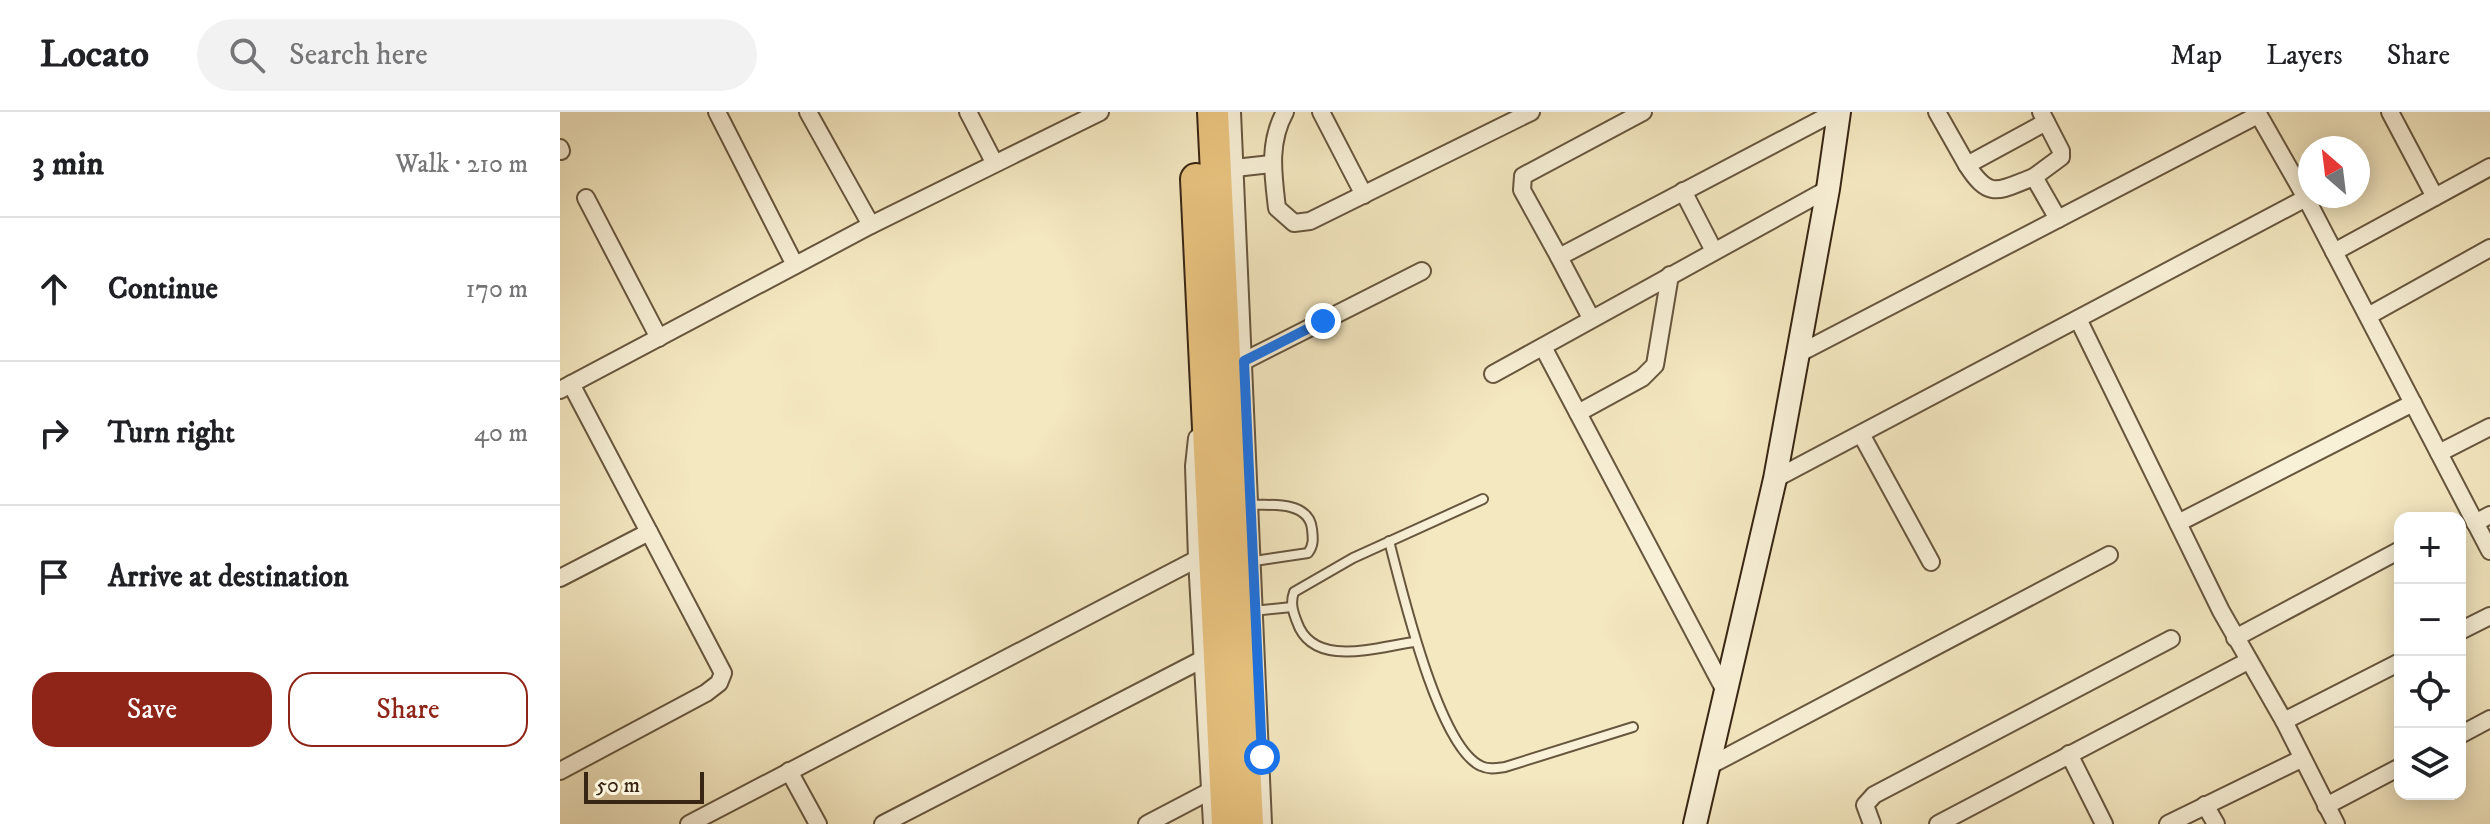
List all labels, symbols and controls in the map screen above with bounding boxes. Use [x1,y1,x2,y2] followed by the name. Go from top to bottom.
[197,19,757,91] search box
[40,31,149,79] text: Locato
[225,33,269,77] icon: search
[289,37,428,74] text: Search here
[2171,38,2222,73] text: Map
[2266,38,2343,73] text: Layers
[2387,38,2450,73] text: Share
[2298,136,2370,208] north arrow
[32,143,104,185] text: 3 min
[395,148,528,181] text: Walk · 210 m
[32,267,76,311] icon: ahead
[108,271,218,308] text: Continue
[466,273,528,306] text: 170 m
[1305,303,1341,339] route end
[32,411,76,455] icon: right
[108,415,235,452] text: Turn right
[474,417,528,450] text: 40 m
[2394,512,2466,800] map controls
[2394,512,2466,584] button: +
[32,555,76,599] icon: arrive
[108,559,349,596] text: Arrive at destination
[2394,584,2466,656] button: −
[2394,656,2466,728] button: locate
[32,672,272,747] button: Save
[288,672,528,747] button: Share
[2394,728,2466,800] button: layers
[1244,739,1280,775] route start
[584,768,704,804] scale bar
[596,772,640,799] text: 50 m

